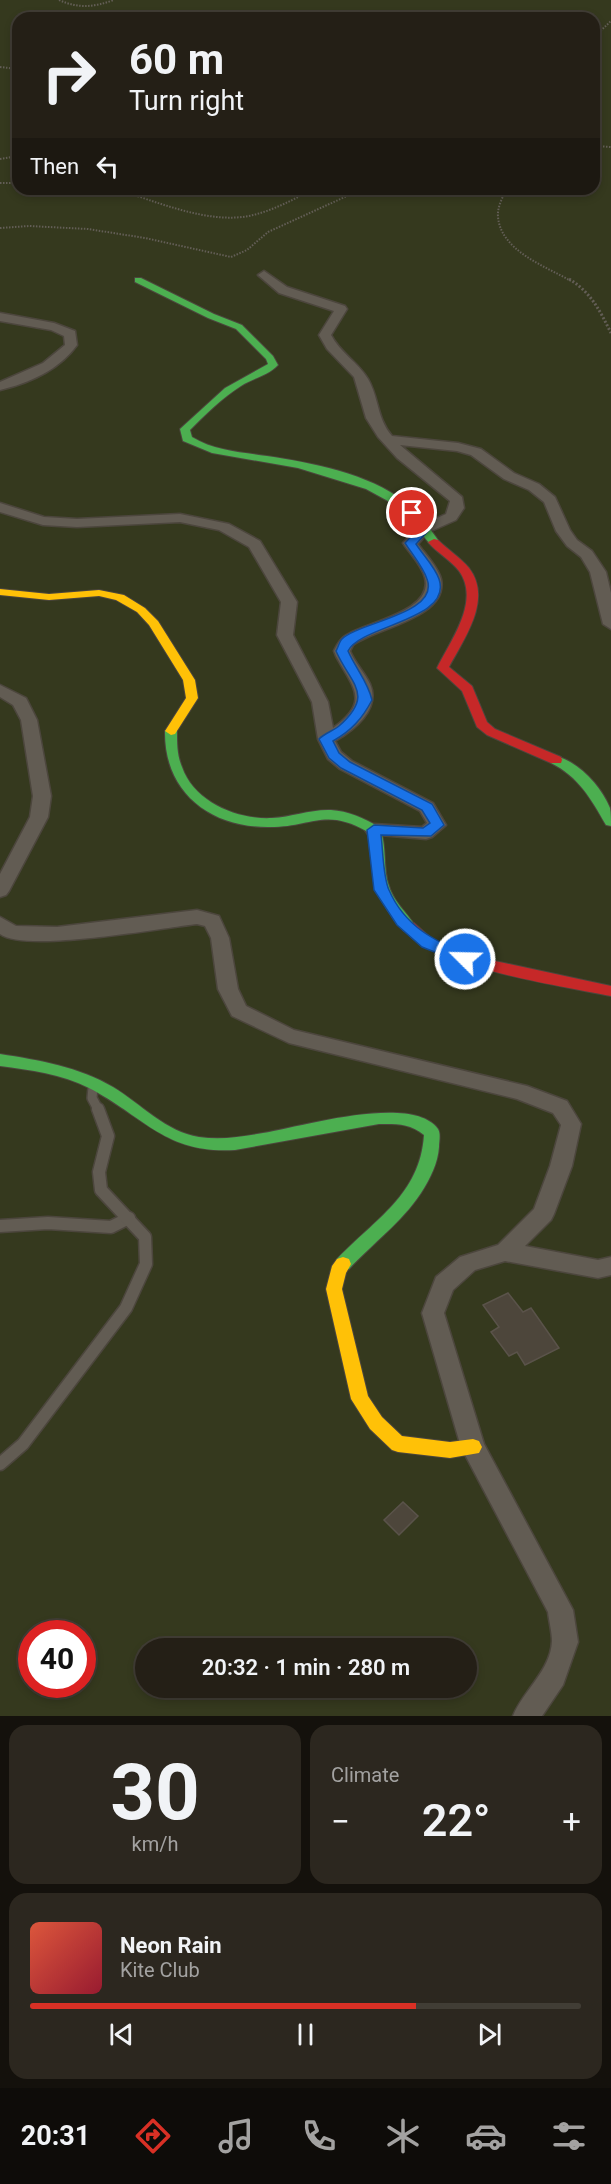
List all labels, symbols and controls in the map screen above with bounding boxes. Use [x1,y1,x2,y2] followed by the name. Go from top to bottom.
[129,35,224,84] text: 60 m
[30,36,108,114] icon: right
[129,85,244,117] text: Turn right
[91,150,124,183] icon: left
[30,154,79,179] text: Then
[386,487,437,538] pin
[395,496,428,529] icon: arrive
[433,927,497,991] position arrow
[18,1620,96,1698] speed limit sign: 40
[202,1655,410,1680] text: 20:32 · 1 min · 280 m
[110,1747,200,1838] text: 30
[331,1763,399,1787] text: Climate
[422,1794,490,1847] text: 22°
[331,1802,350,1841] text: −
[562,1802,581,1841] text: +
[132,1832,178,1856] text: km/h
[120,1933,222,1958] text: Neon Rain
[120,1958,200,1982] text: Kite Club
[105,2018,138,2051] icon: previous
[289,2018,322,2051] icon: pause
[473,2018,506,2051] icon: next
[132,2115,174,2157] icon: directions
[215,2115,257,2157] icon: music
[298,2115,340,2157] icon: phone
[382,2115,424,2157] icon: climate
[465,2115,507,2157] icon: car
[548,2115,590,2157] icon: filters
[21,2120,90,2152] text: 20:31

